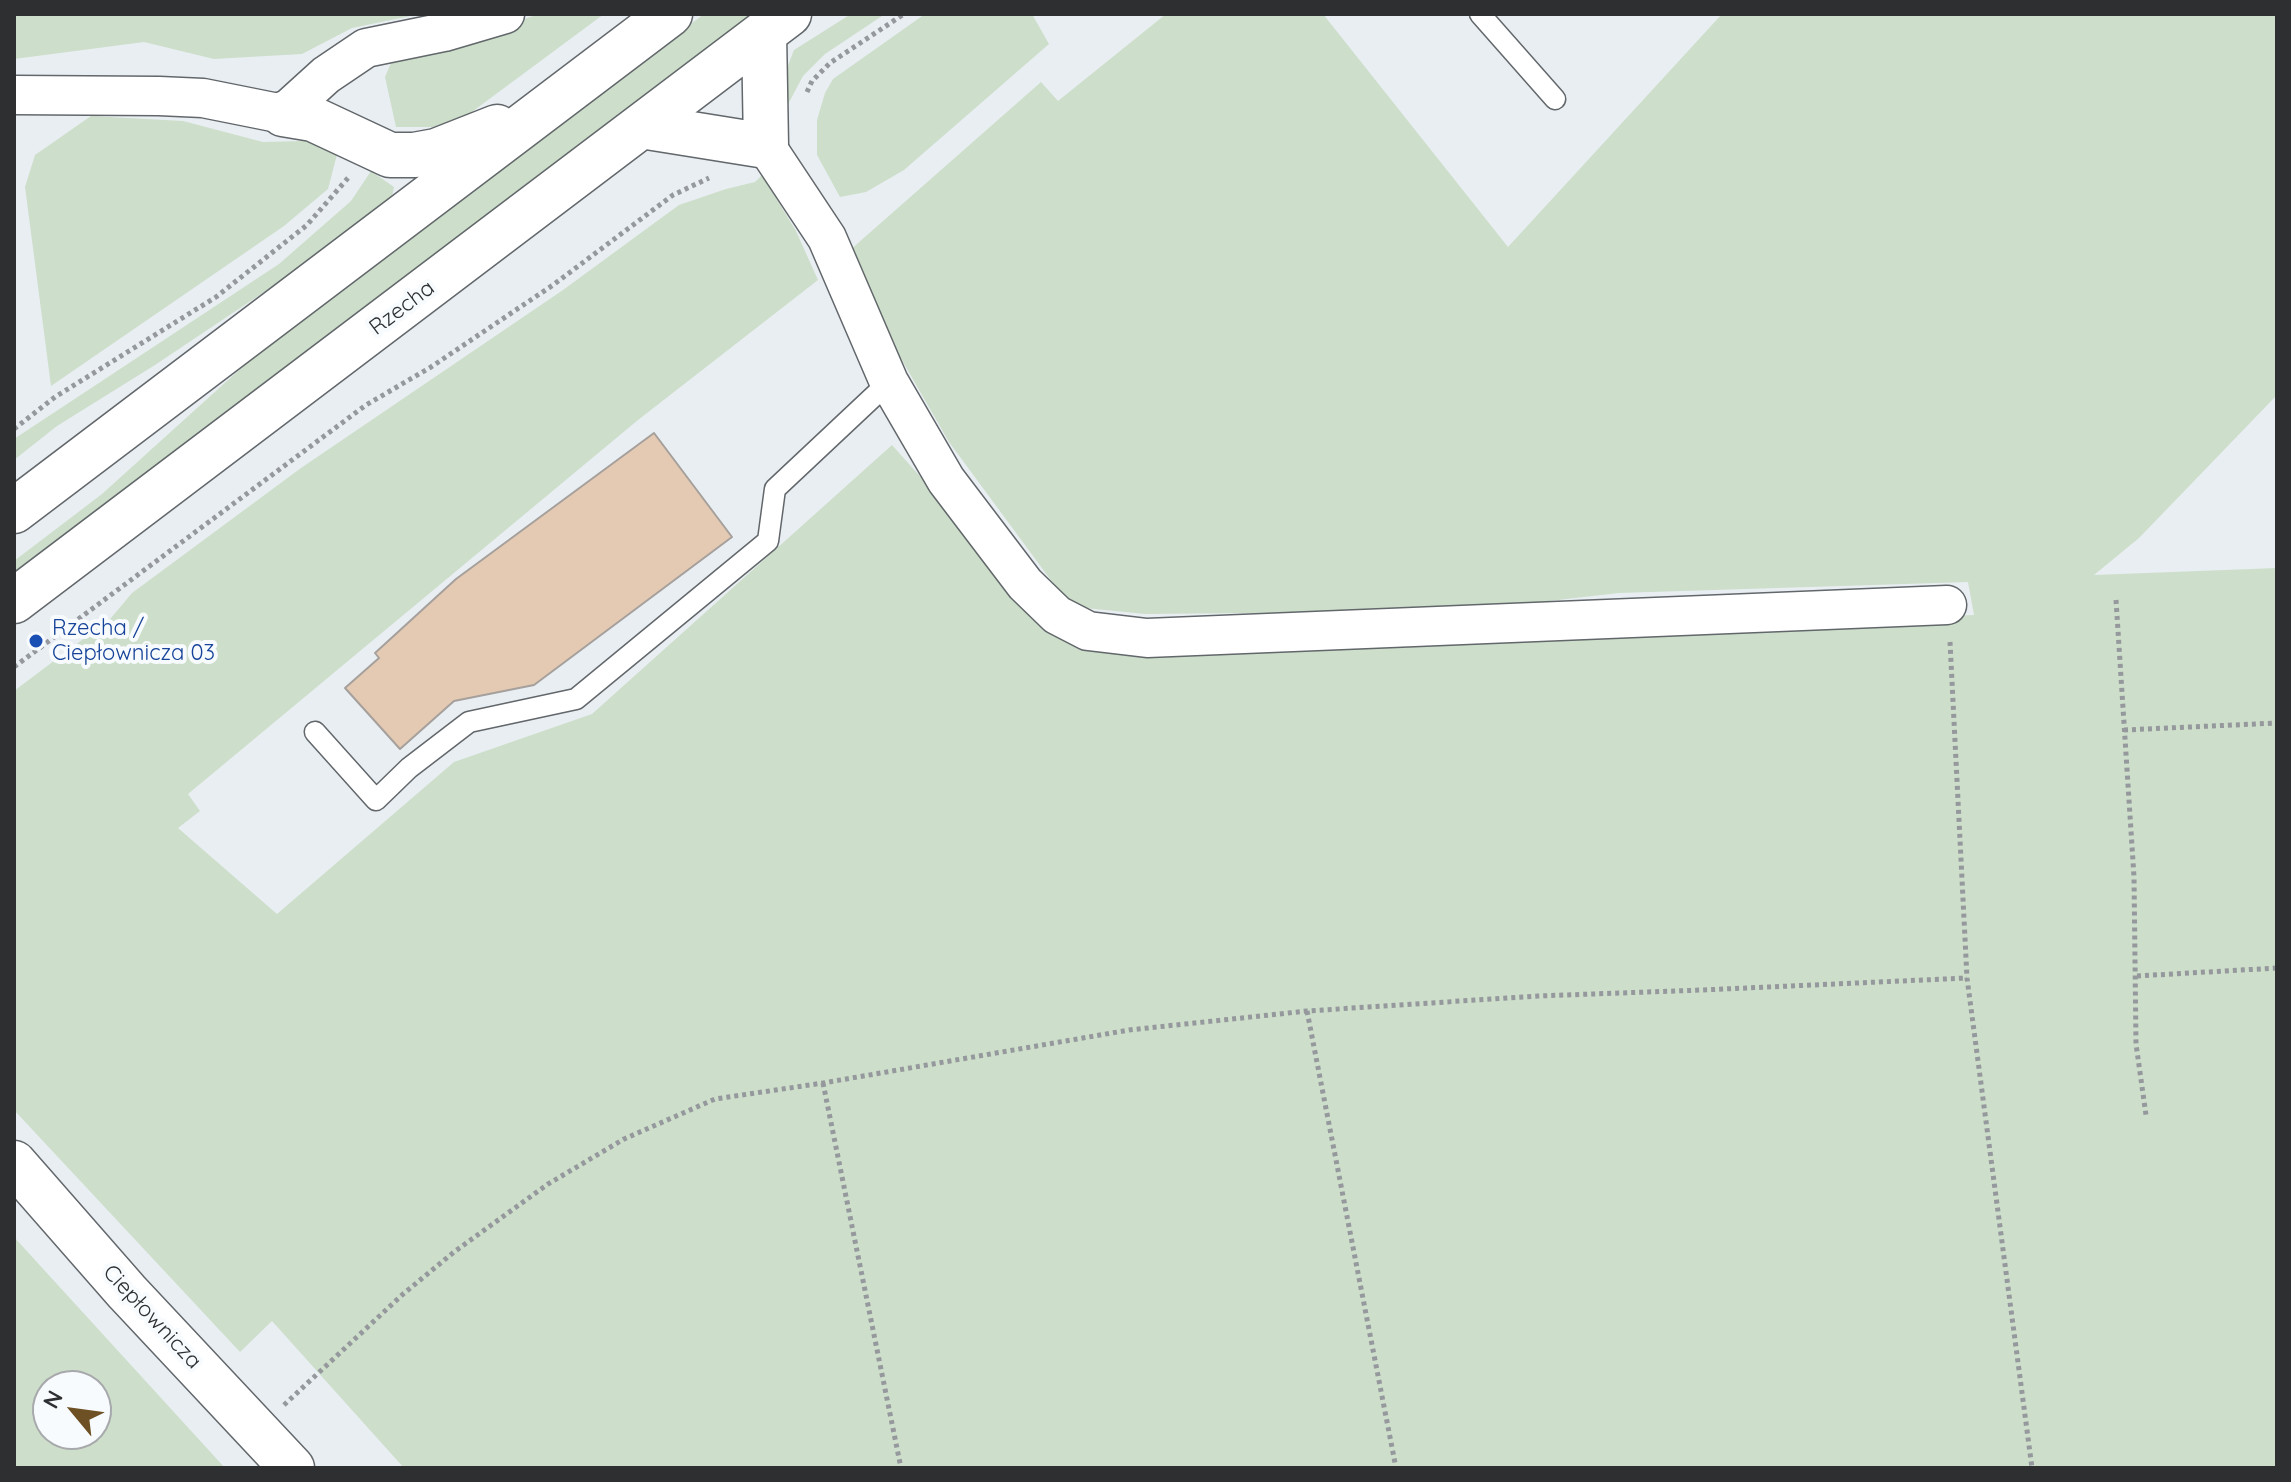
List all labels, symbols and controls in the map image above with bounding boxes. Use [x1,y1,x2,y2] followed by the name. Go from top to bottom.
[364,275,440,341] street label: Rzecha
[52,615,215,666] place label: Rzecha / Ciepłownicza 03
[27,632,45,650] marker: Rzecha / Ciepłownicza 03
[97,1260,207,1374] street label: Ciepłownicza
[32,1370,112,1450] north arrow
[37,1385,69,1413] text: N

